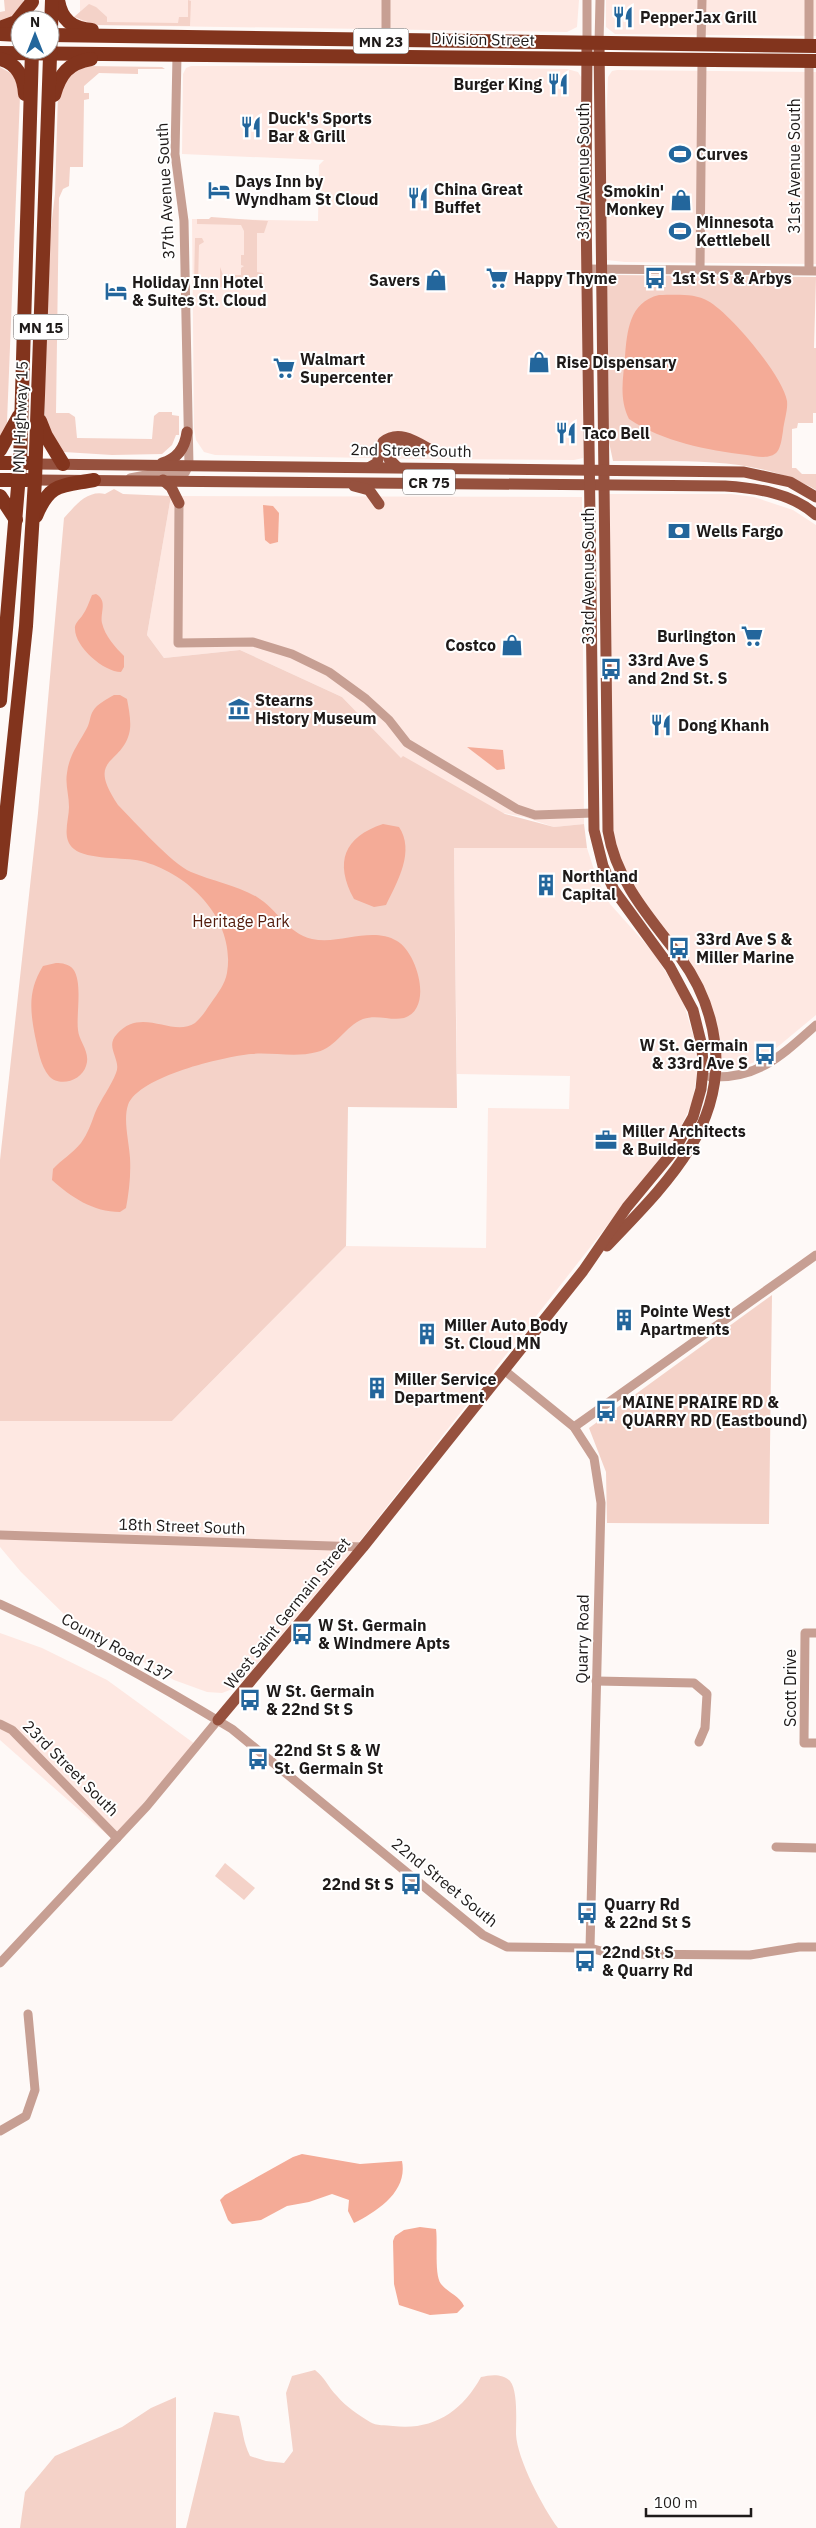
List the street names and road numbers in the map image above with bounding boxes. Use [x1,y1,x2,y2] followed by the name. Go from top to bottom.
[354,28,408,54] road number: MN 23
[431,28,535,50] street label: Division Street
[784,98,804,234] street label: 31st Avenue South
[573,102,593,240] street label: 33rd Avenue South
[151,122,179,260] street label: 37th Avenue South
[13,314,68,340] road number: MN 15
[8,360,32,474] street label: MN Highway 15
[350,439,472,461] street label: 2nd Street South
[403,470,455,494] road number: CR 75
[578,507,598,645] street label: 33rd Avenue South
[118,1514,246,1538] street label: 18th Street South
[220,1533,354,1693] street label: West Saint Germain Street
[571,1594,593,1684] street label: Quarry Road
[58,1608,176,1686] street label: County Road 137
[780,1649,800,1727] street label: Scott Drive
[19,1716,123,1820] street label: 23rd Street South
[388,1833,502,1931] street label: 22nd Street South

